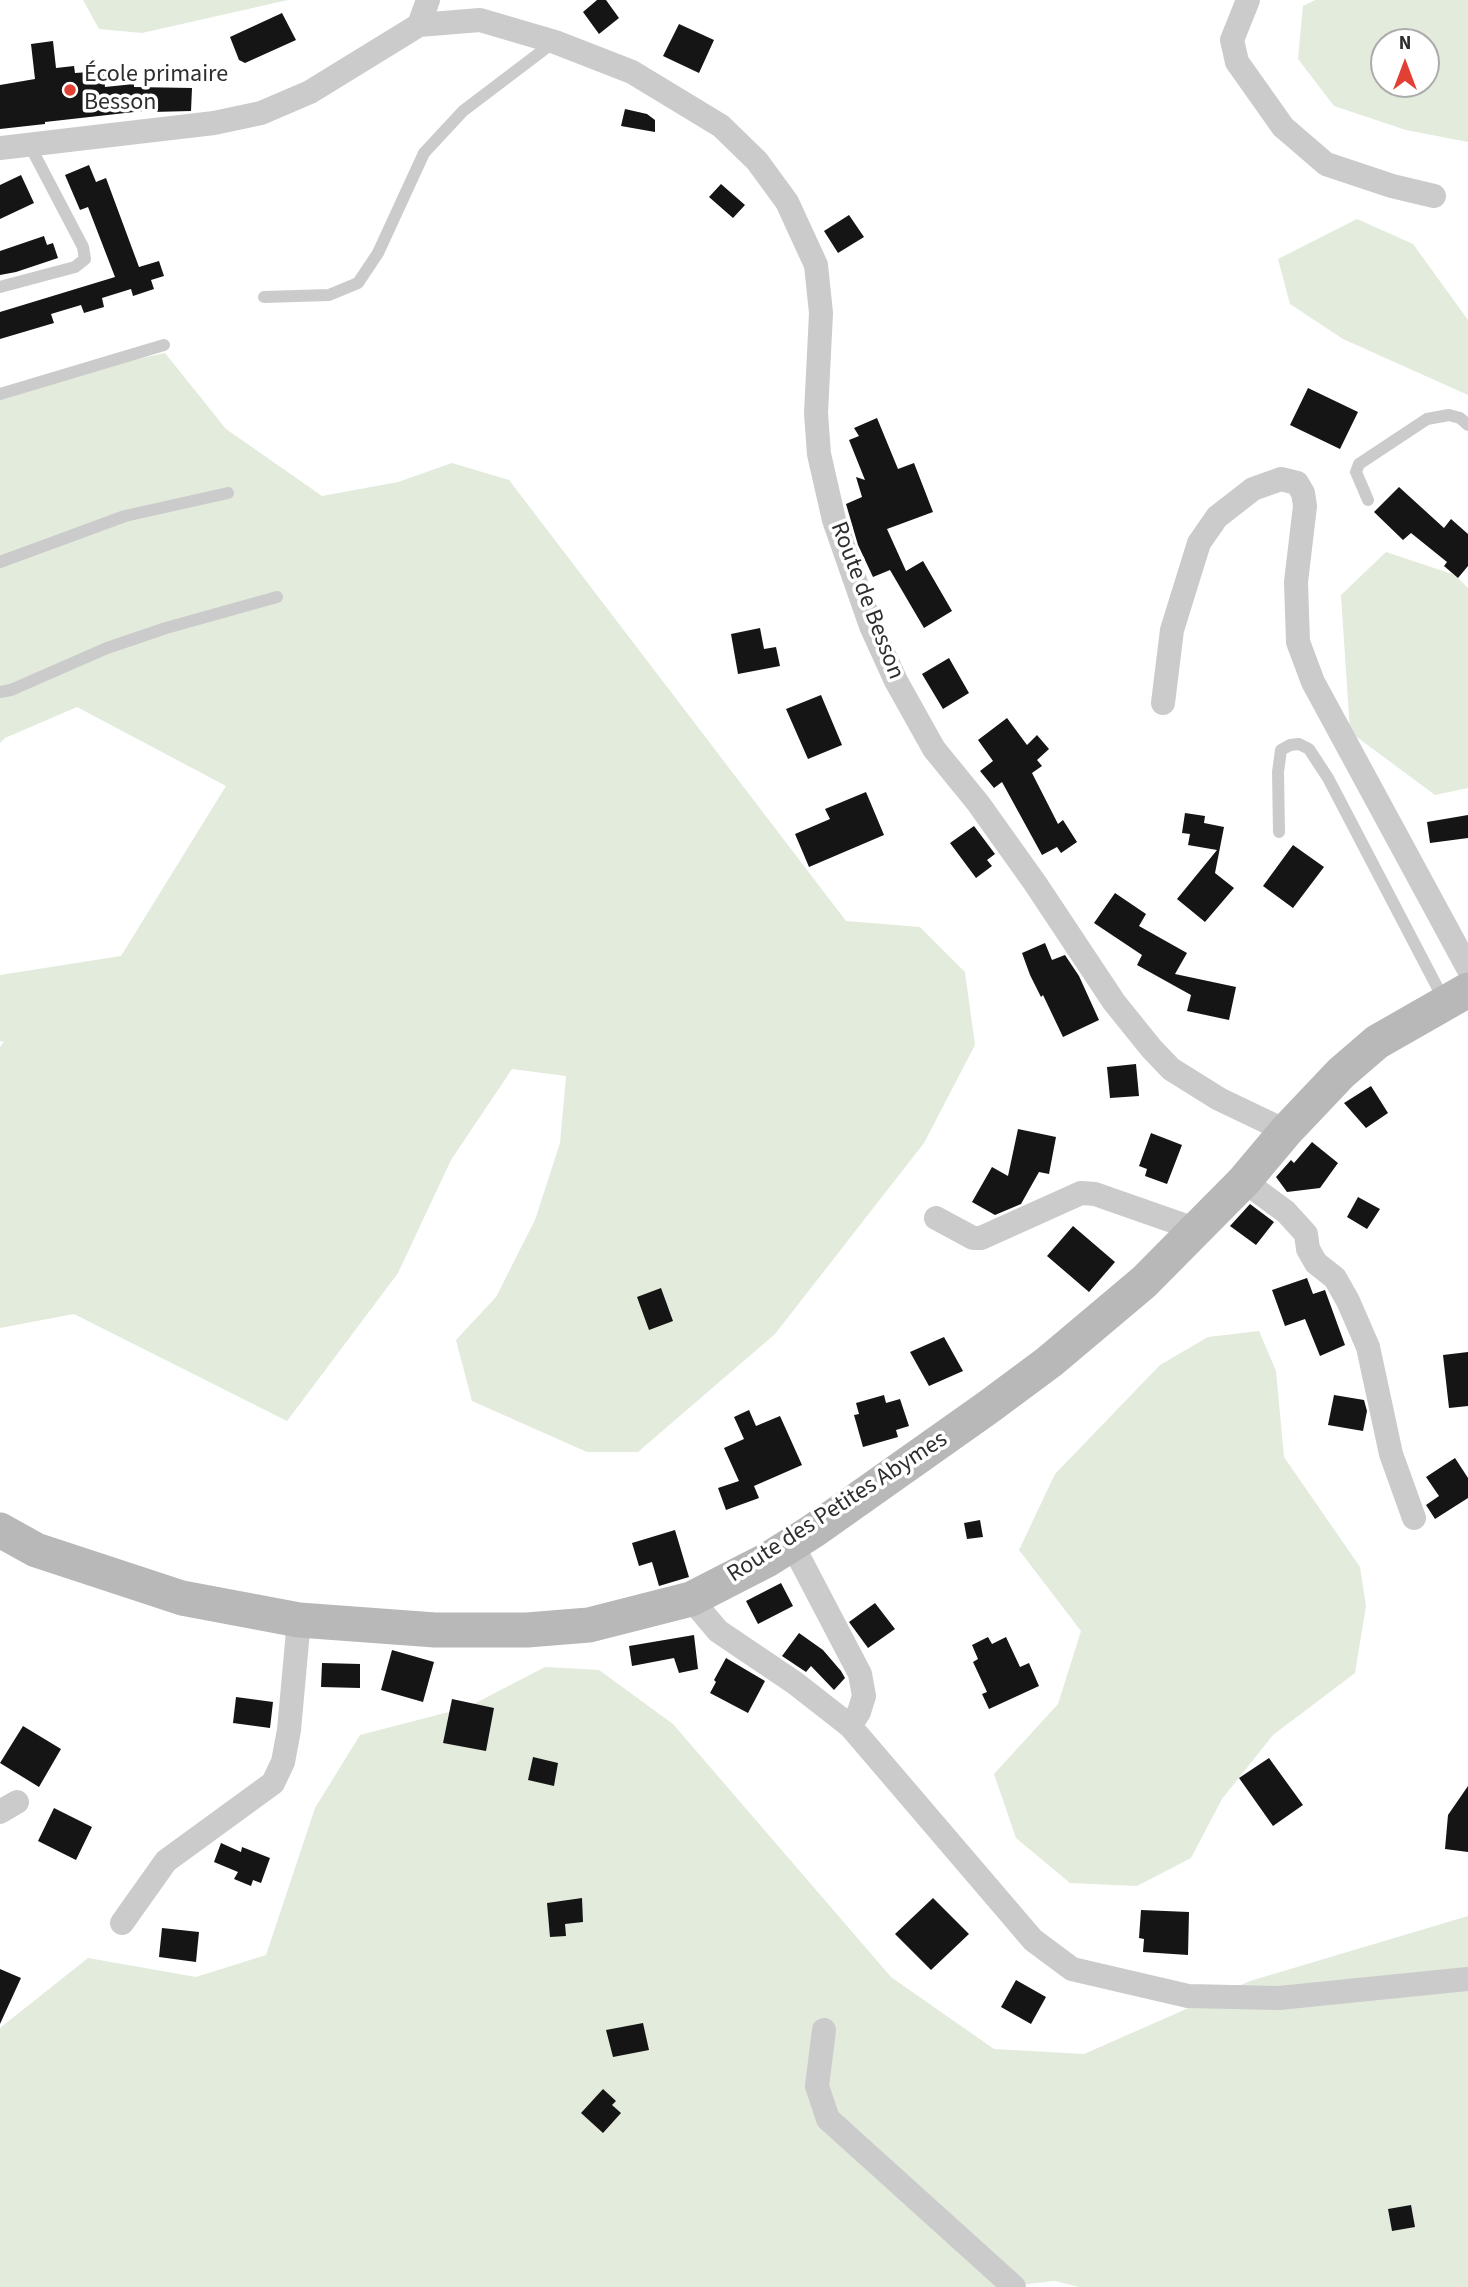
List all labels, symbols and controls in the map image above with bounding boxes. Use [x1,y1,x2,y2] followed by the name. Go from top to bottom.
[1370,28,1440,98] north arrow
[1399,30,1411,57] text: N
[84,62,228,118] place label: École primaire Besson
[62,82,78,98] marker: École primaire Besson
[823,518,909,684] street label: Route de Besson
[723,1426,953,1590] street label: Route des Petites Abymes

